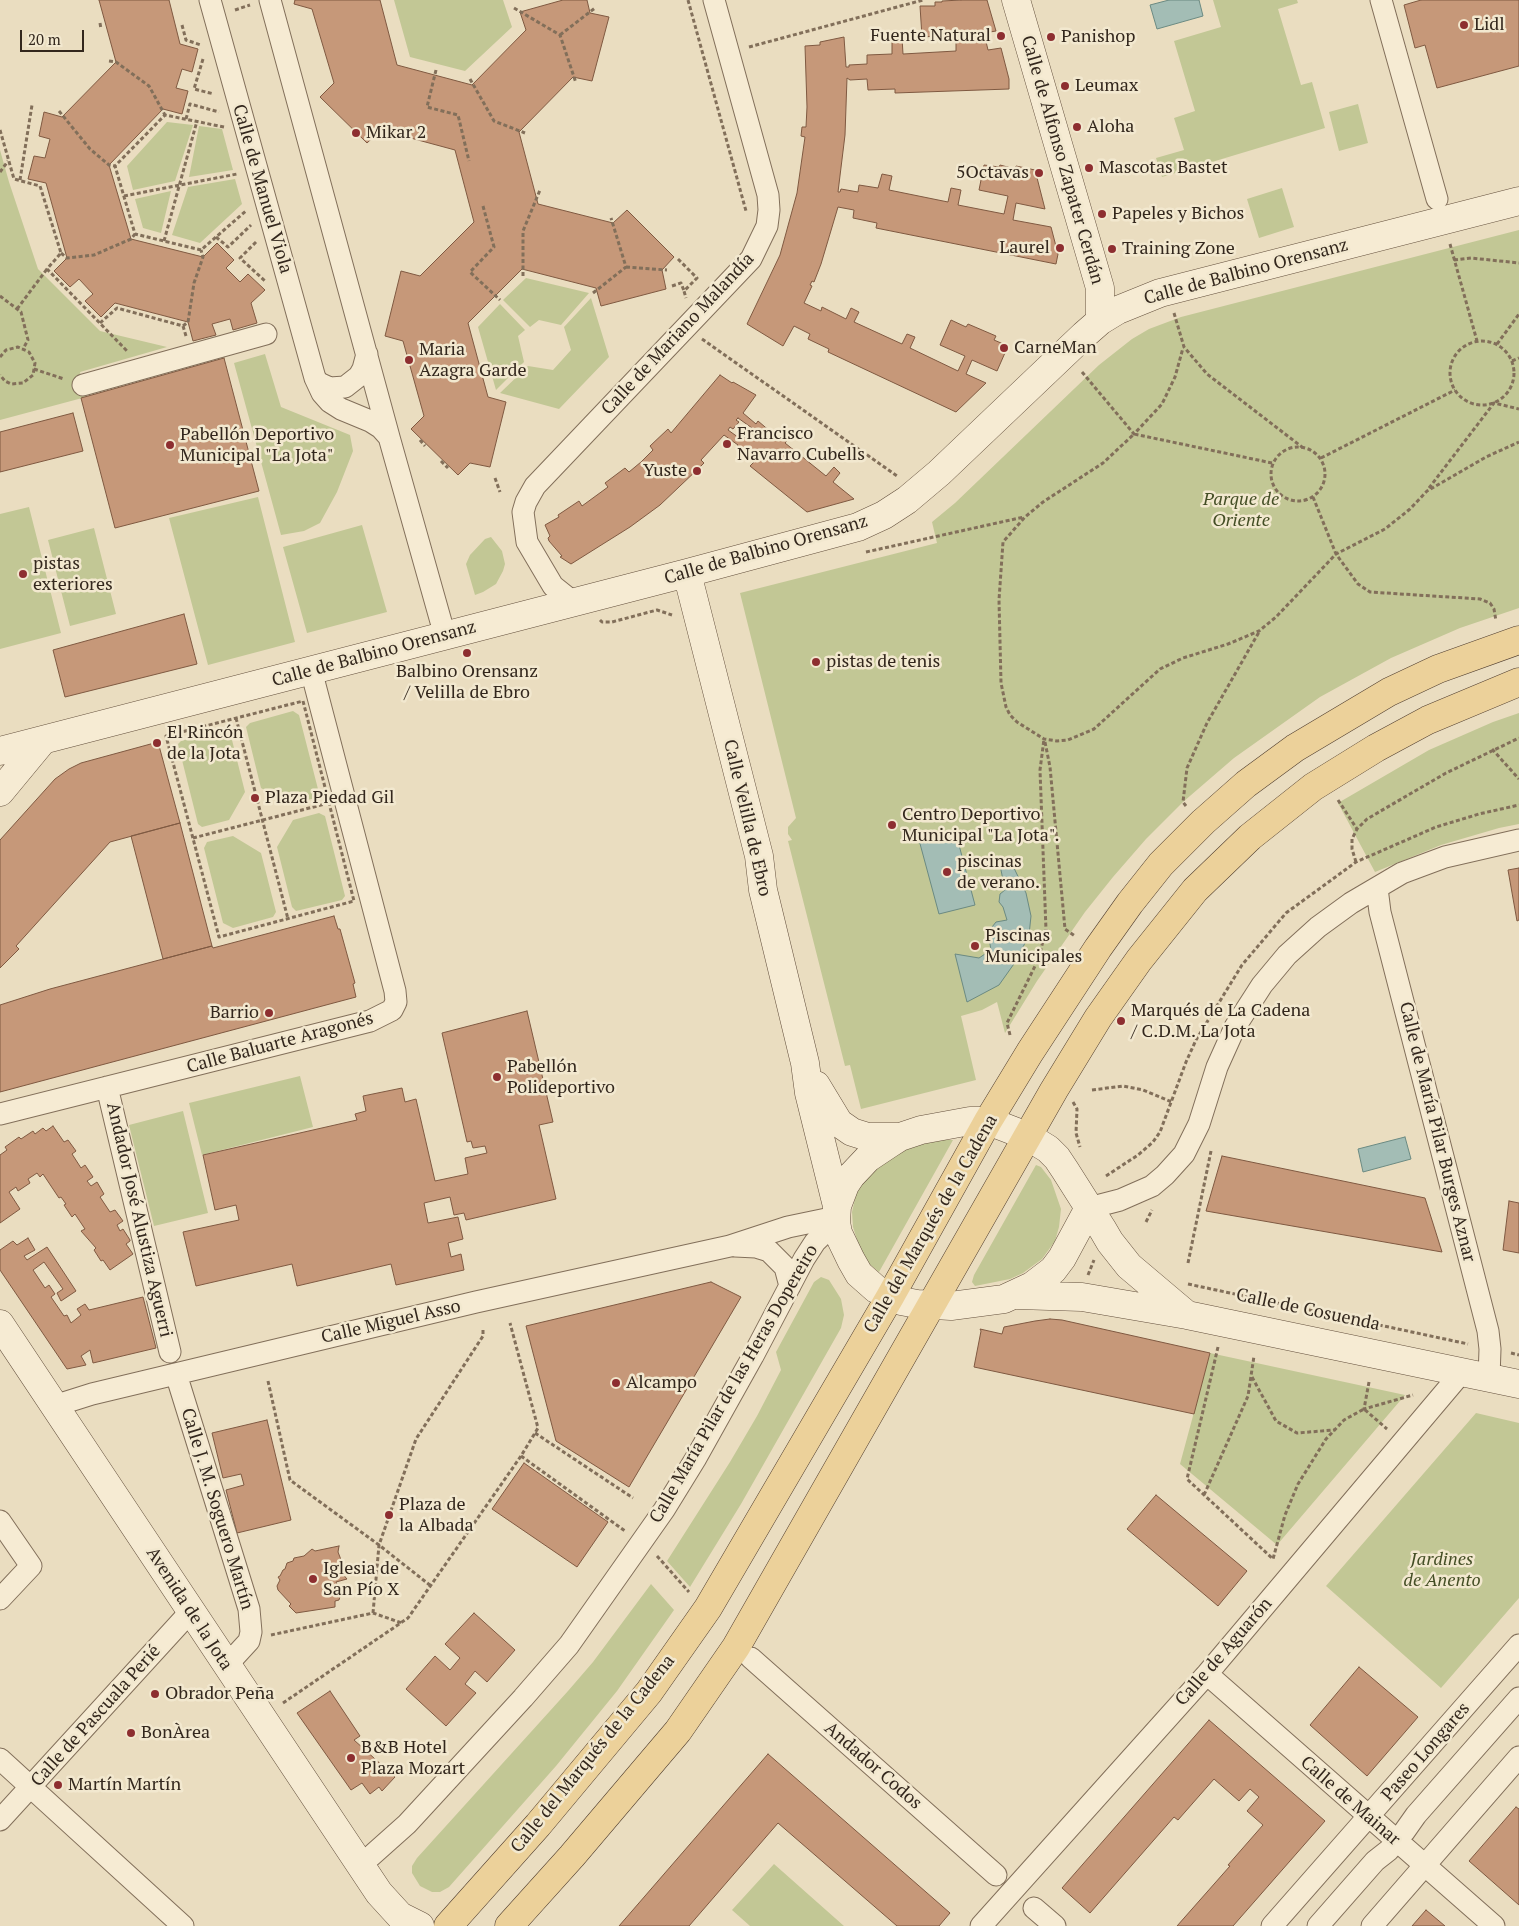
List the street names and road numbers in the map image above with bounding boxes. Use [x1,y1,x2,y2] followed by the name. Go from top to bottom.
[1016,33,1108,287] street label: Calle de Alfonso Zapater Cerdán
[227,102,297,276] street label: Calle de Manuel Viola
[1142,234,1350,310] street label: Calle de Balbino Orensanz
[597,248,759,420] street label: Calle de Mariano Malandía
[662,511,870,589] street label: Calle de Balbino Orensanz
[270,616,478,692] street label: Calle de Balbino Orensanz
[718,737,776,899] street label: Calle Velilla de Ebro
[1394,1000,1480,1264] street label: Calle de María Pilar Burges Aznar
[184,1008,376,1078] street label: Calle Baluarte Aragonés
[101,1100,177,1340] street label: Andador José Alustiza Aguerri
[859,1111,1003,1337] street label: Calle del Marqués de la Cadena
[645,1241,823,1527] street label: Calle María Pilar de las Heras Dopereiro
[1234,1284,1382,1336] street label: Calle de Cosuenda
[319,1295,463,1349] street label: Calle Miguel Asso
[176,1406,258,1612] street label: Calle J. M. Soguero Martín
[141,1543,237,1675] street label: Avenida de la Jota
[1171,1593,1277,1711] street label: Calle de Aguarón
[27,1641,165,1791] street label: Calle de Pascuala Perié
[506,1651,680,1857] street label: Calle del Marqués de la Cadena
[1377,1698,1475,1806] street label: Paseo Longares
[820,1718,926,1814] street label: Andador Codos
[1296,1752,1404,1850] street label: Calle de Mainar

